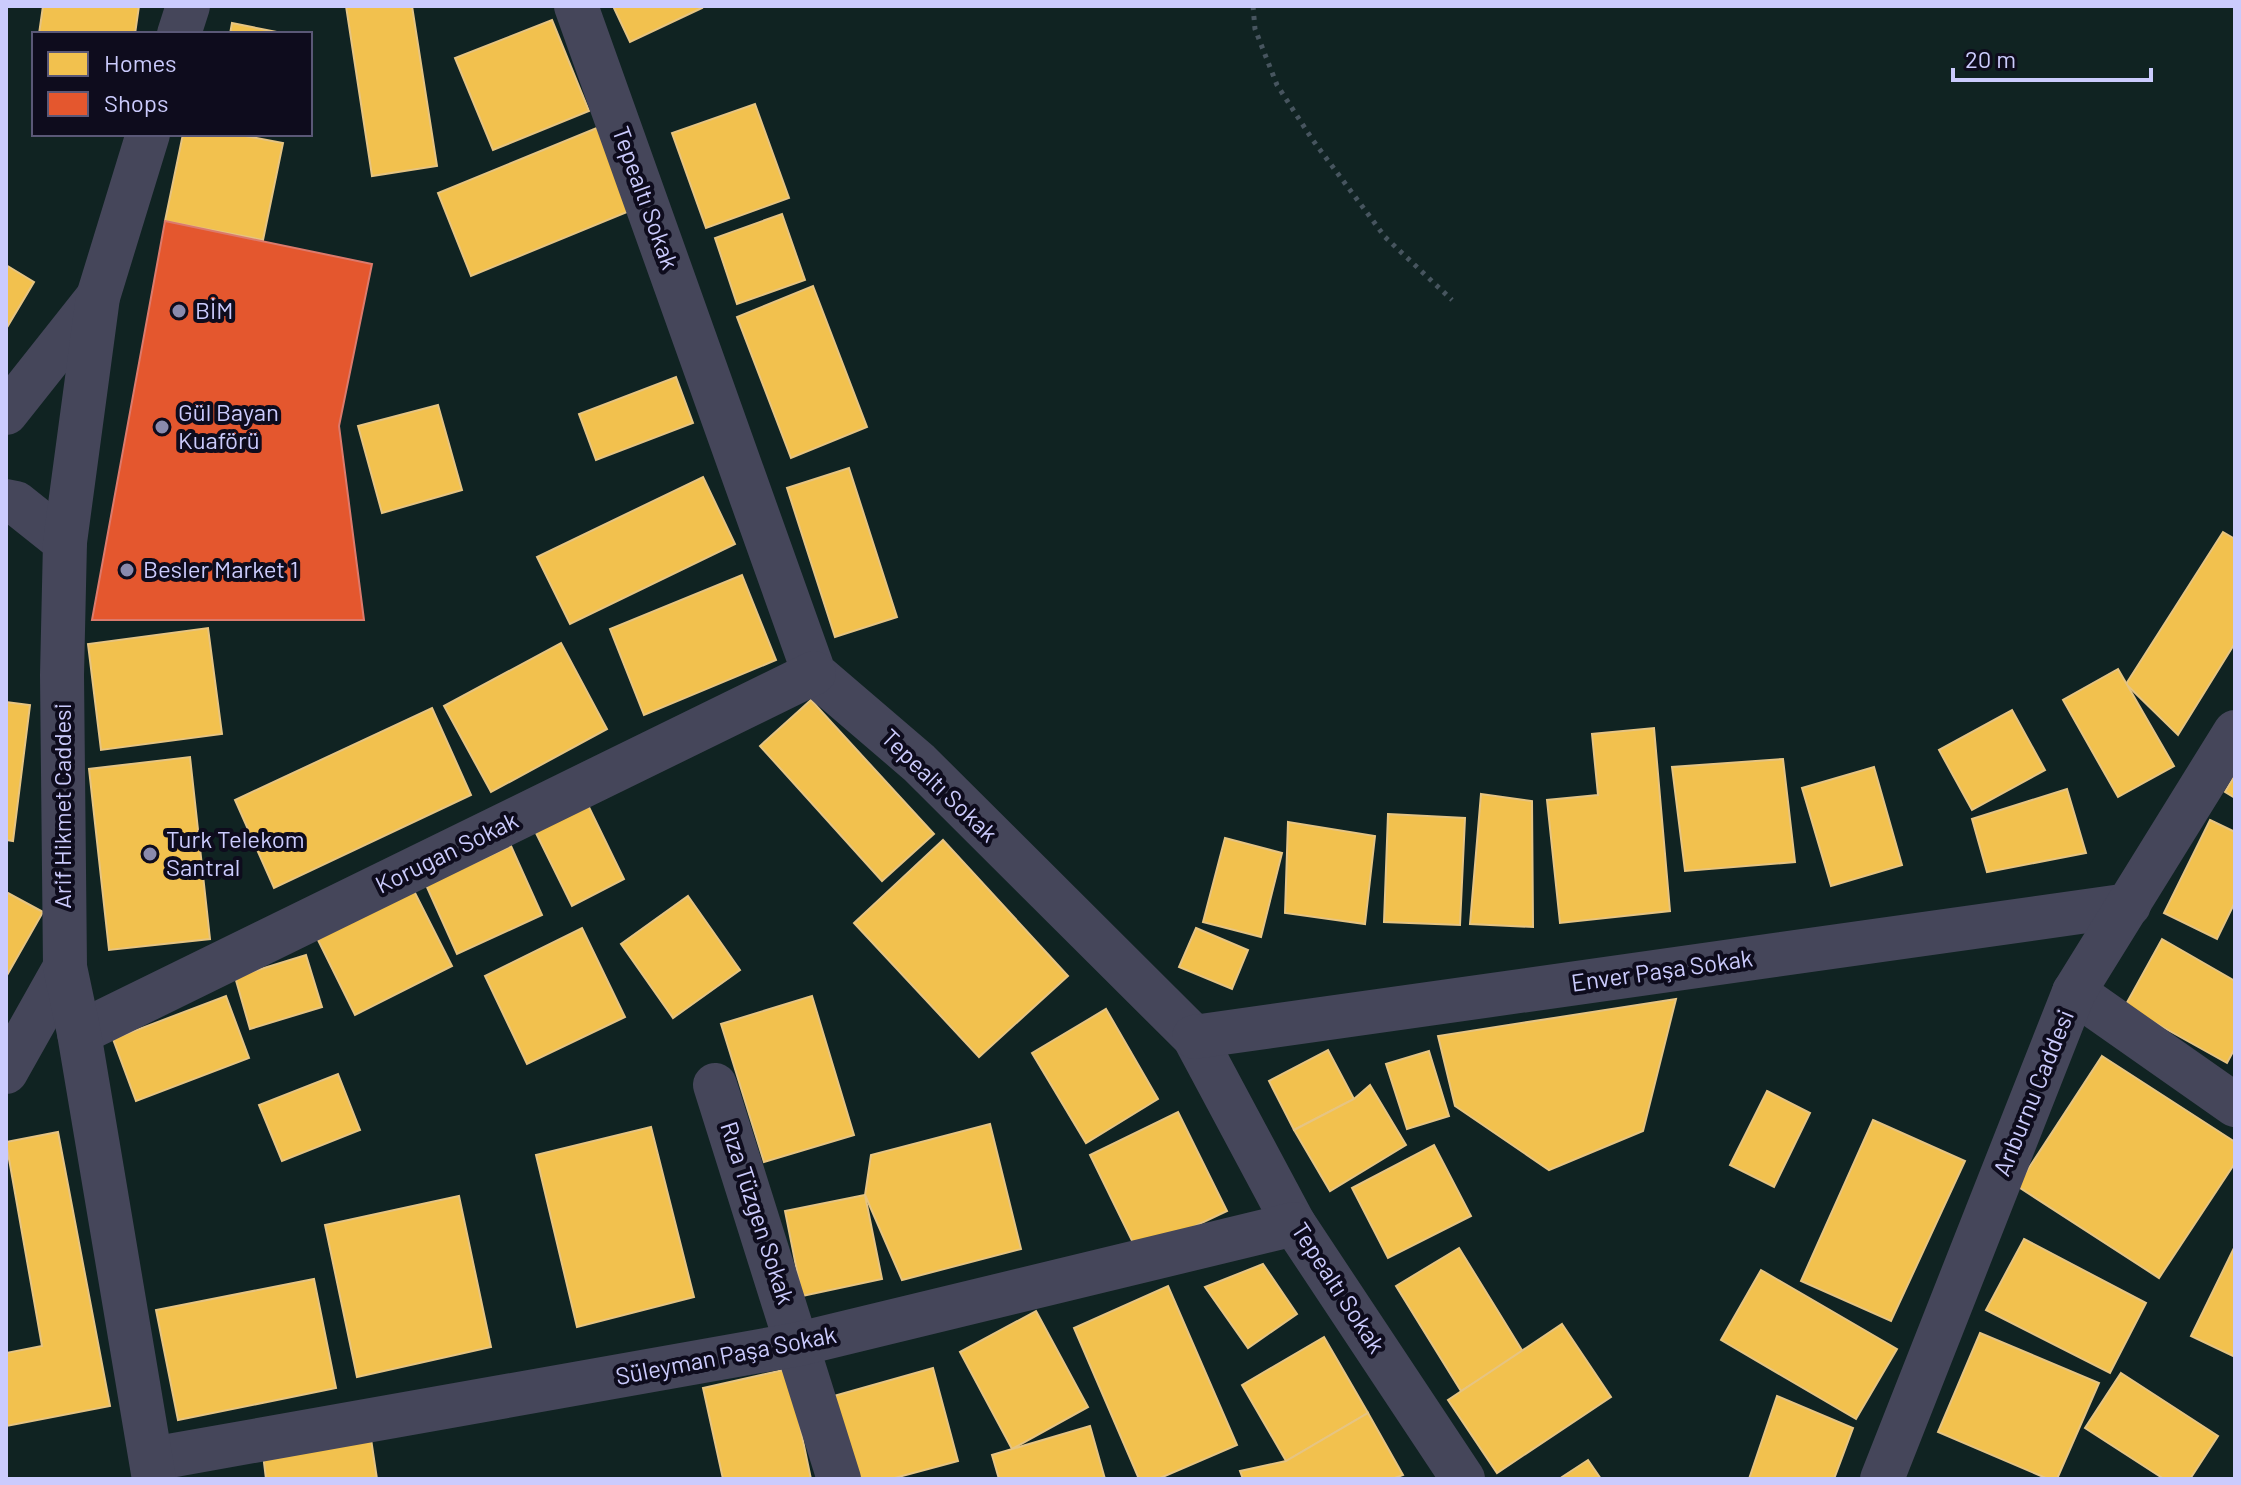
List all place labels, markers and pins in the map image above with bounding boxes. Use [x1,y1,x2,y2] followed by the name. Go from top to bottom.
[195,295,233,324] place label: BİM
[170,302,188,320] marker: BİM
[178,397,279,454] place label: Gül Bayan Kuaförü
[153,418,171,436] marker: Gül Bayan Kuaförü
[143,554,298,583] place label: Besler Market 1
[118,561,136,579] marker: Besler Market 1
[166,824,305,881] place label: Turk Telekom Santral
[141,845,159,863] marker: Turk Telekom Santral

